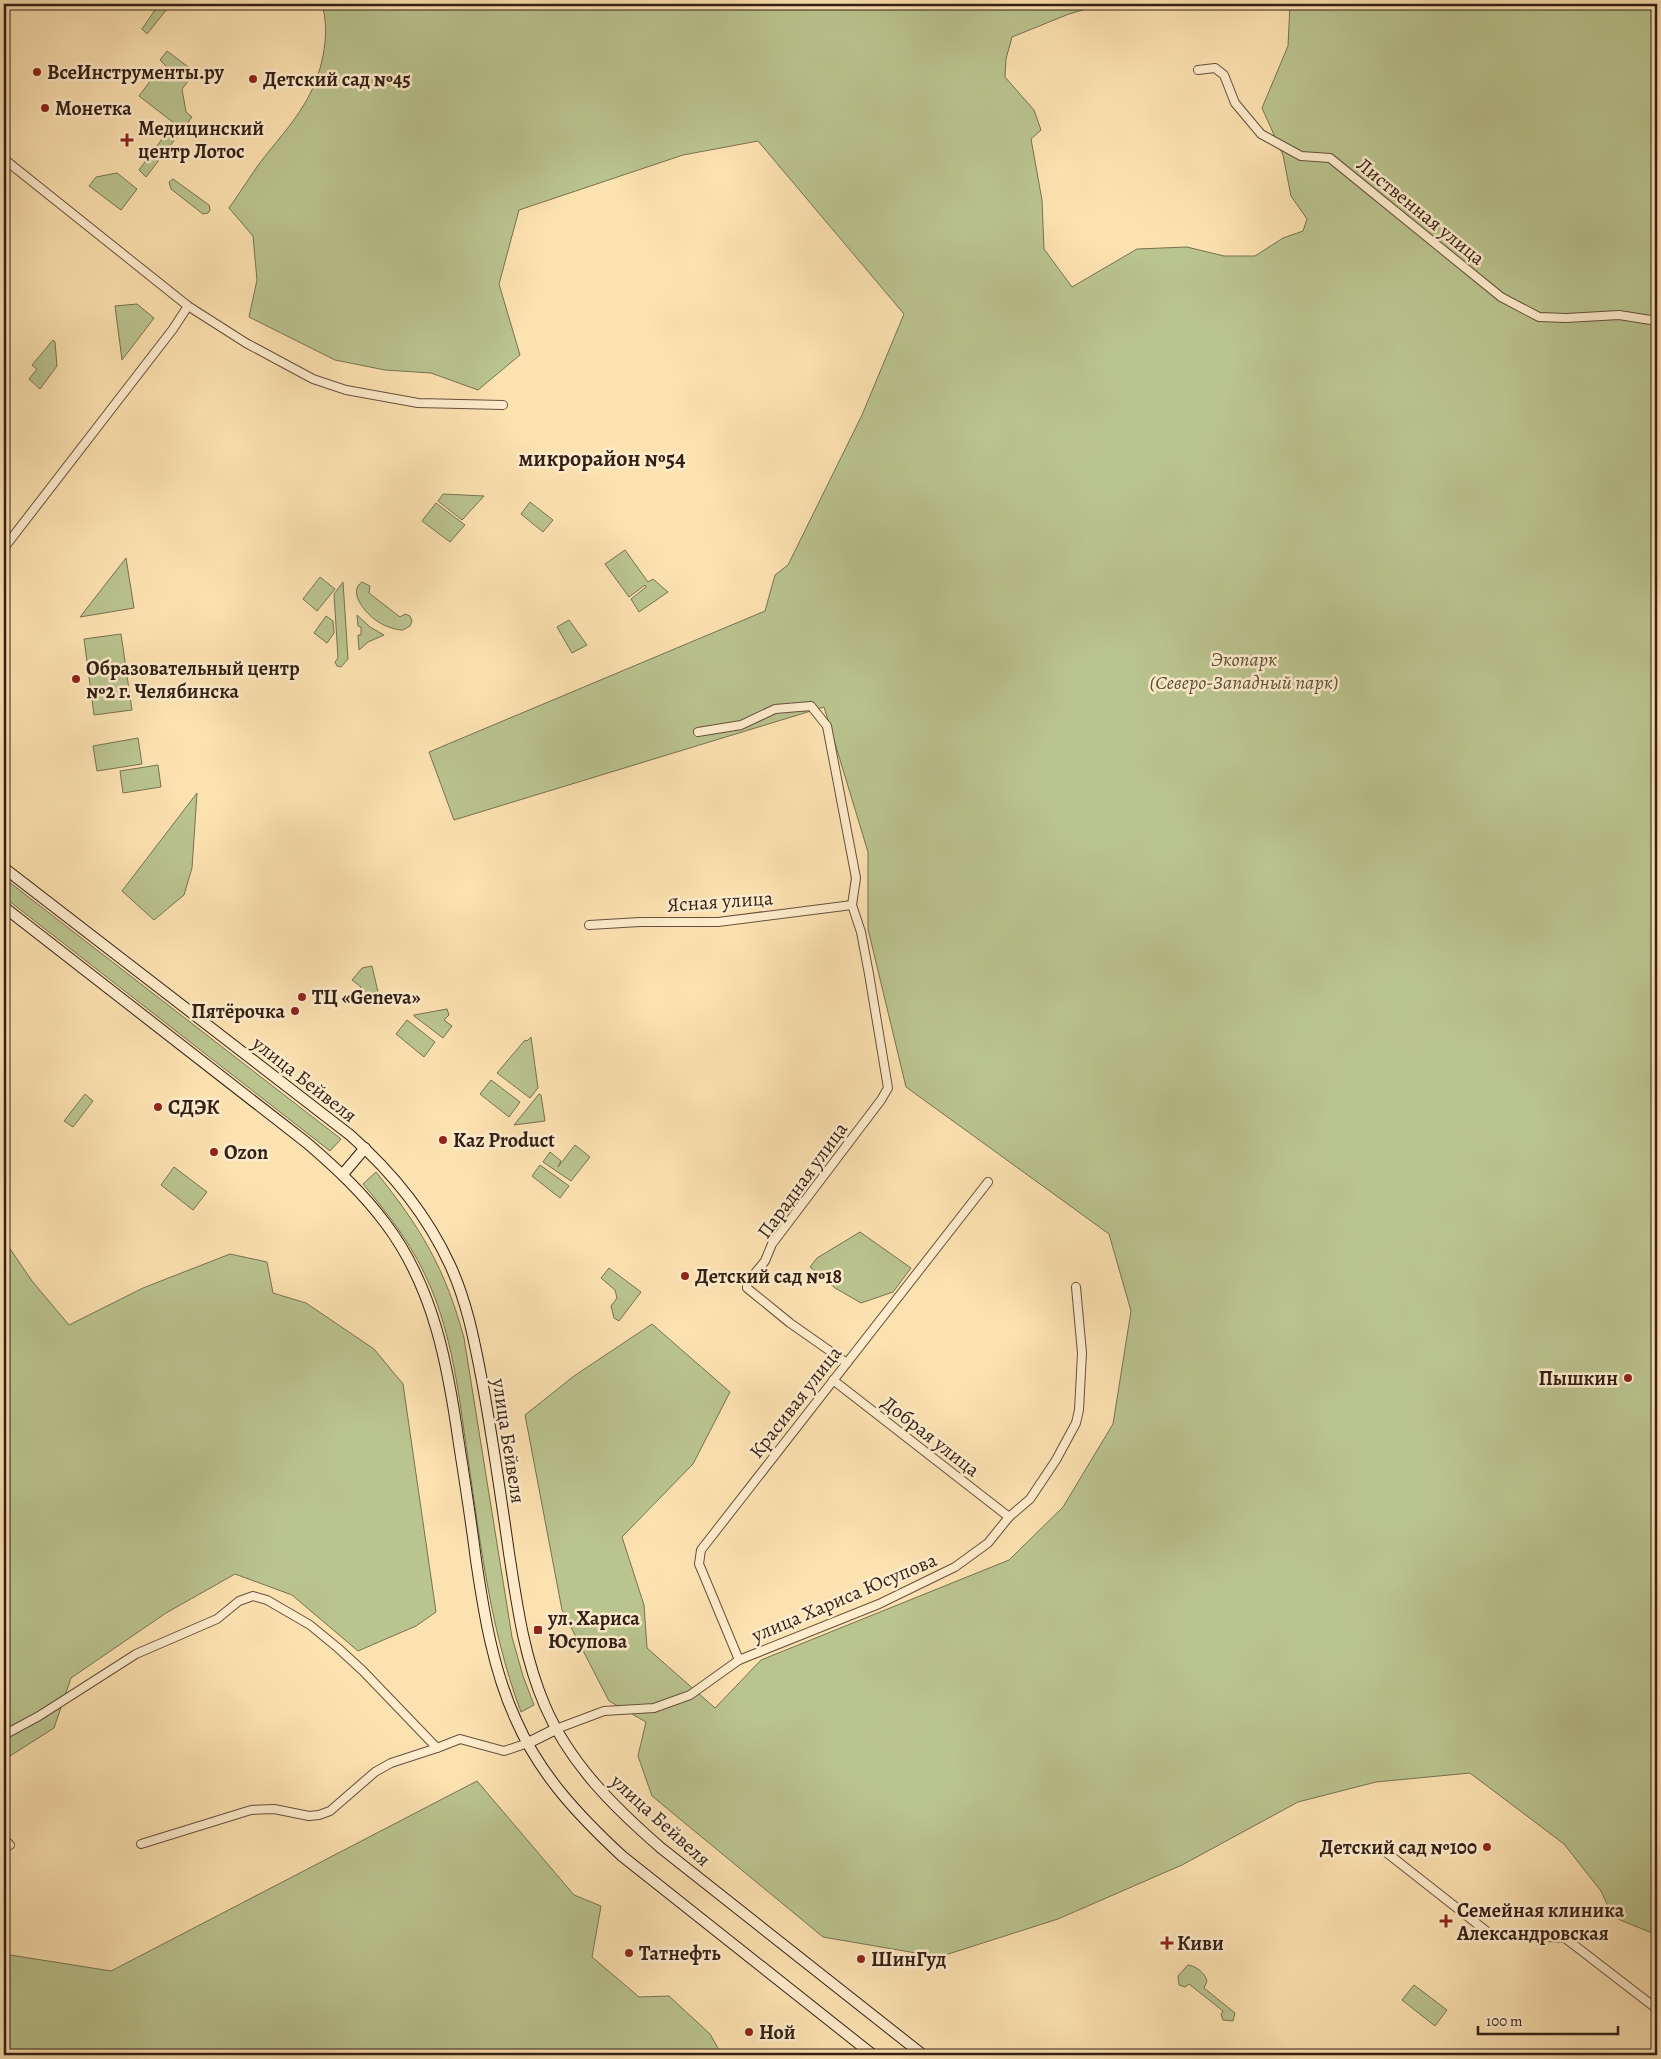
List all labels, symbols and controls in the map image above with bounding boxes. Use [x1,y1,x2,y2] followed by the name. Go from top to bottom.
[47,59,224,86] place label: ВсеИнструменты.ру
[31,66,43,78] marker: ВсеИнструменты.ру
[263,66,411,93] place label: Детский сад №45
[247,73,259,85] marker: Детский сад №45
[55,95,132,122] place label: Монетка
[39,102,51,114] marker: Монетка
[138,115,264,165] place label: Медицинский центр Лотос
[120,133,134,147] marker: Медицинский центр Лотос
[1351,151,1491,272] street label: Лиственная улица
[519,444,685,474] district label: микрорайон №54
[1149,646,1339,696] park label: Экопарк (Северо-Западный парк)
[86,655,300,705] place label: Образовательный центр №2 г. Челябинска
[70,673,82,685] marker: Образовательный центр №2 г. Челябинска
[666,884,775,919] street label: Ясная улица
[312,984,421,1011] place label: ТЦ «Geneva»
[296,991,308,1003] marker: ТЦ «Geneva»
[191,998,285,1025] place label: Пятёрочка
[289,1005,301,1017] marker: Пятёрочка
[246,1029,363,1129] street label: улица Бейвеля
[168,1094,220,1121] place label: СДЭК
[152,1101,164,1113] marker: СДЭК
[751,1116,854,1244] street label: Парадная улица
[453,1127,555,1154] place label: Kaz Product
[437,1134,449,1146] marker: Kaz Product
[224,1139,268,1166] place label: Ozon
[208,1146,220,1158] marker: Ozon
[695,1263,842,1290] place label: Детский сaд №18
[679,1270,691,1282] marker: Детский сaд №18
[743,1340,848,1464] street label: Красивая улица
[1538,1365,1618,1392] place label: Пышкин
[1622,1372,1634,1384] marker: Пышкин
[485,1376,532,1505] street label: улица Бейвеля
[876,1389,986,1484] street label: Добрая улица
[746,1546,942,1649] street label: улица Хариса Юсупова
[547,1605,640,1655] place label: ул. Хариса Юсупова
[532,1624,544,1636] marker: ул. Хариса Юсупова
[604,1768,717,1873] street label: улица Бейвеля
[1320,1834,1477,1861] place label: Детский сад №100
[1481,1841,1493,1853] marker: Детский сад №100
[1456,1897,1625,1947] place label: Семейная клиника Александровская
[1439,1914,1453,1928] marker: Семейная клиника Александровская
[1177,1930,1224,1957] place label: Киви
[1161,1937,1173,1949] marker: Киви
[639,1940,721,1967] place label: Татнефть
[871,1946,946,1973] place label: ШинГуд
[623,1947,635,1959] marker: Татнефть
[855,1953,867,1965] marker: ШинГуд
[1478,2004,1618,2036] scale bar
[1486,2011,1523,2031] text: 100 m
[759,2019,796,2046] place label: Ной
[743,2026,755,2038] marker: Ной

